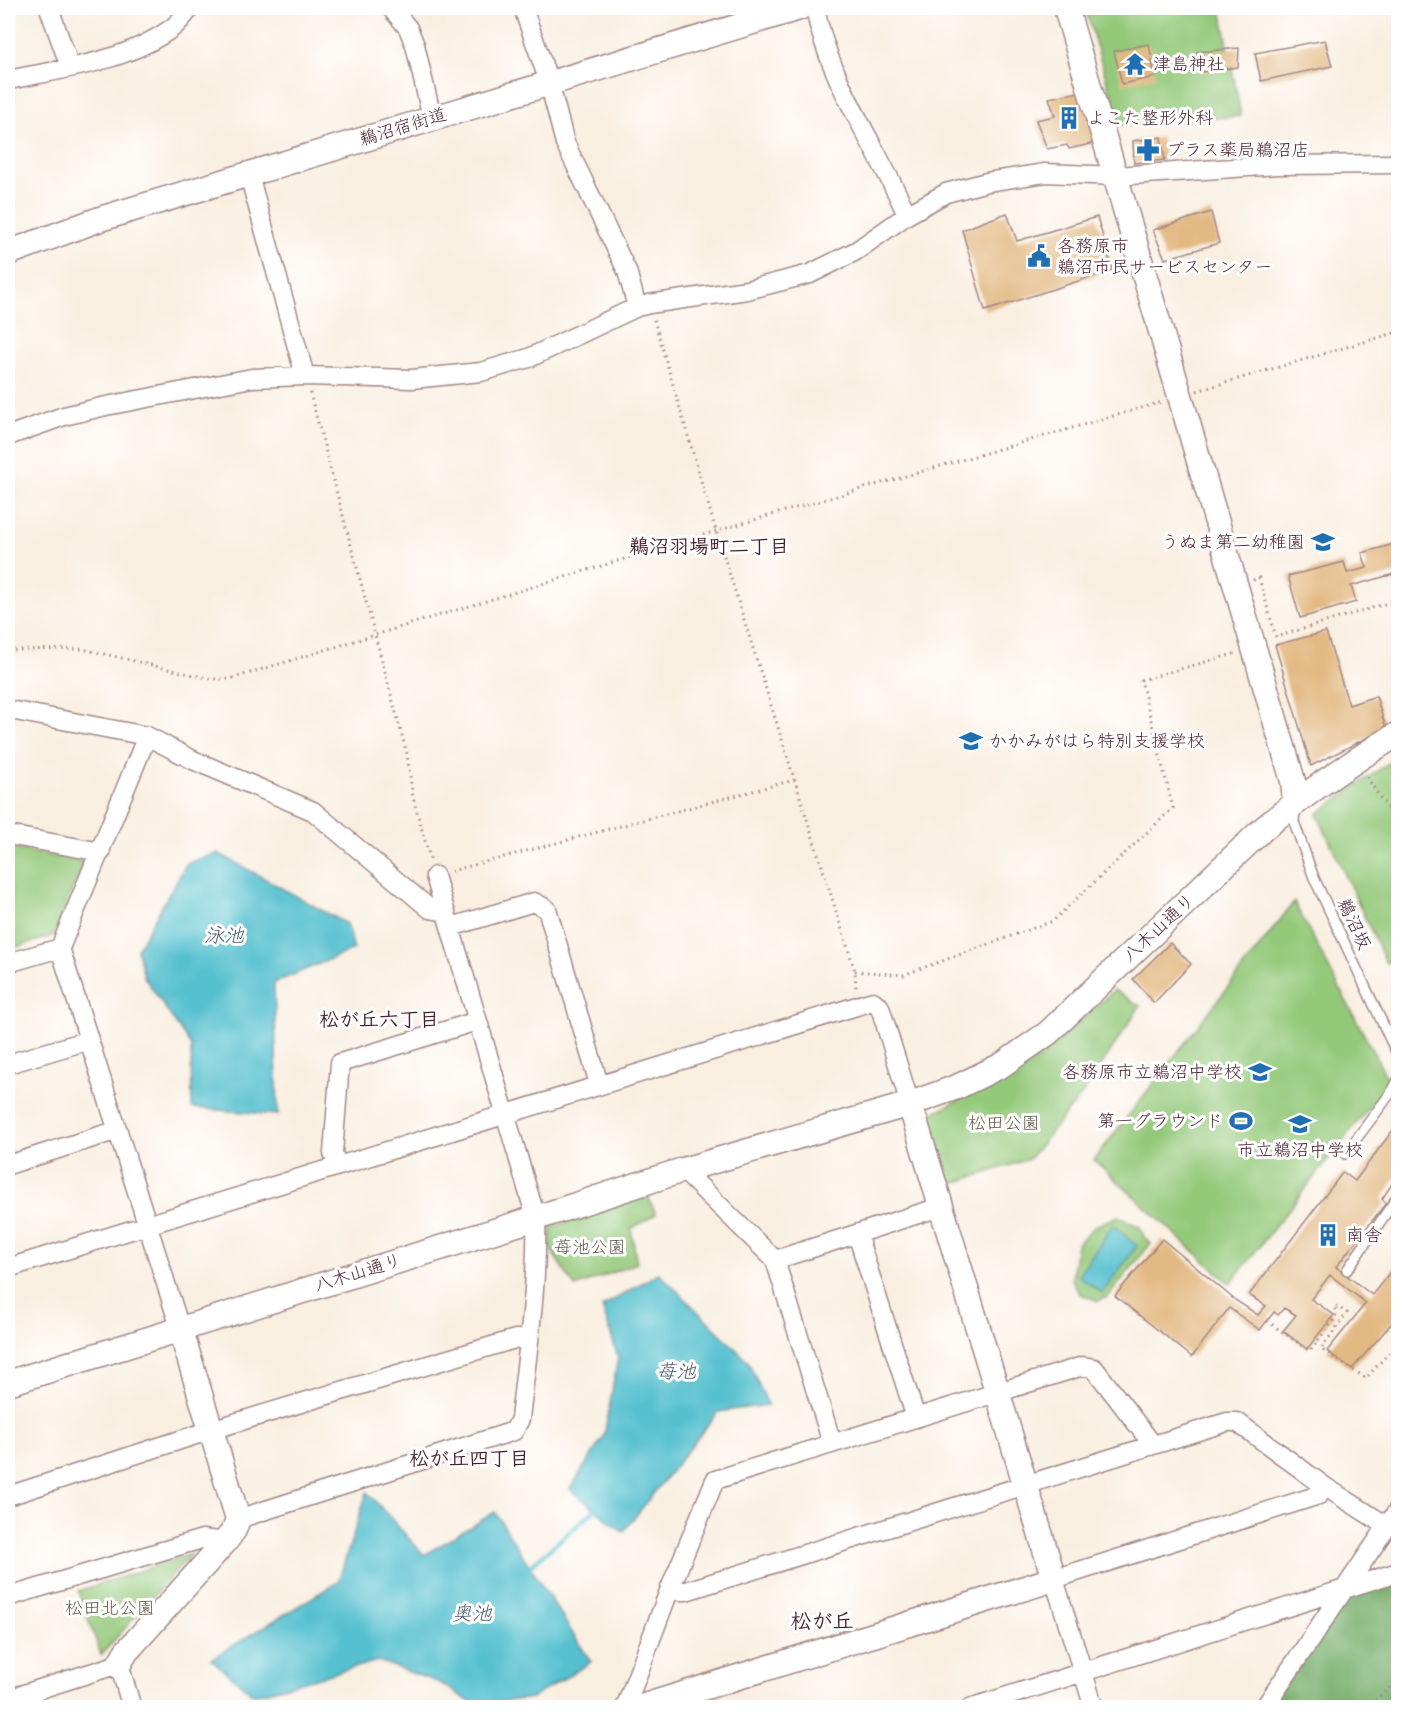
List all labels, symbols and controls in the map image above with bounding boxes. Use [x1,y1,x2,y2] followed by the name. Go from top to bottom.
[1122,51,1148,77] temple icon: 津島神社
[1153,52,1225,77] place label: 津島神社
[356,102,450,152] street label: 鵜沼宿街道
[1056,105,1082,131] building icon: よこた整形外科
[1087,106,1213,131] place label: よこた整形外科
[1135,137,1161,163] pharmacy icon: プラス薬局鵜沼店
[1166,138,1309,163] place label: プラス薬局鵜沼店
[1057,234,1272,280] place label: 各務原市 鵜沼市民サービスセンター
[1026,243,1052,269] public building icon: 各務原市 鵜沼市民サービスセンター
[1310,529,1336,555] school or university icon: うぬま第二幼稚園
[1161,530,1305,555] place label: うぬま第二幼稚園
[629,533,789,561] district label: 鵜沼羽場町二丁目
[958,728,984,754] school or university icon: かかみがはら特別支援学校
[989,729,1205,754] place label: かかみがはら特別支援学校
[1118,888,1200,968] street label: 八木山通り
[1331,894,1377,954] street label: 鵜沼坂
[204,922,245,950] water label: 泳池
[319,1006,439,1034] district label: 松が丘六丁目
[1247,1059,1273,1085] school or university icon: 各務原市立鵜沼中学校
[1062,1060,1242,1085] place label: 各務原市立鵜沼中学校
[1228,1108,1254,1134] sports icon: 第一グラウンド
[1097,1109,1223,1134] place label: 第一グラウンド
[968,1111,1040,1136] park label: 松田公園
[1287,1111,1313,1137] school or university icon: 市立鵜沼中学校
[1237,1138,1363,1163] place label: 市立鵜沼中学校
[1315,1222,1341,1248] building icon: 南舎
[1346,1223,1382,1248] place label: 南舎
[554,1235,626,1260] park label: 苺池公園
[311,1248,405,1298] street label: 八木山通り
[656,1358,697,1386] water label: 苺池
[409,1445,529,1473] district label: 松が丘四丁目
[65,1596,155,1621] park label: 松田北公園
[452,1600,493,1628] water label: 奥池
[791,1607,854,1636] district label: 松が丘

